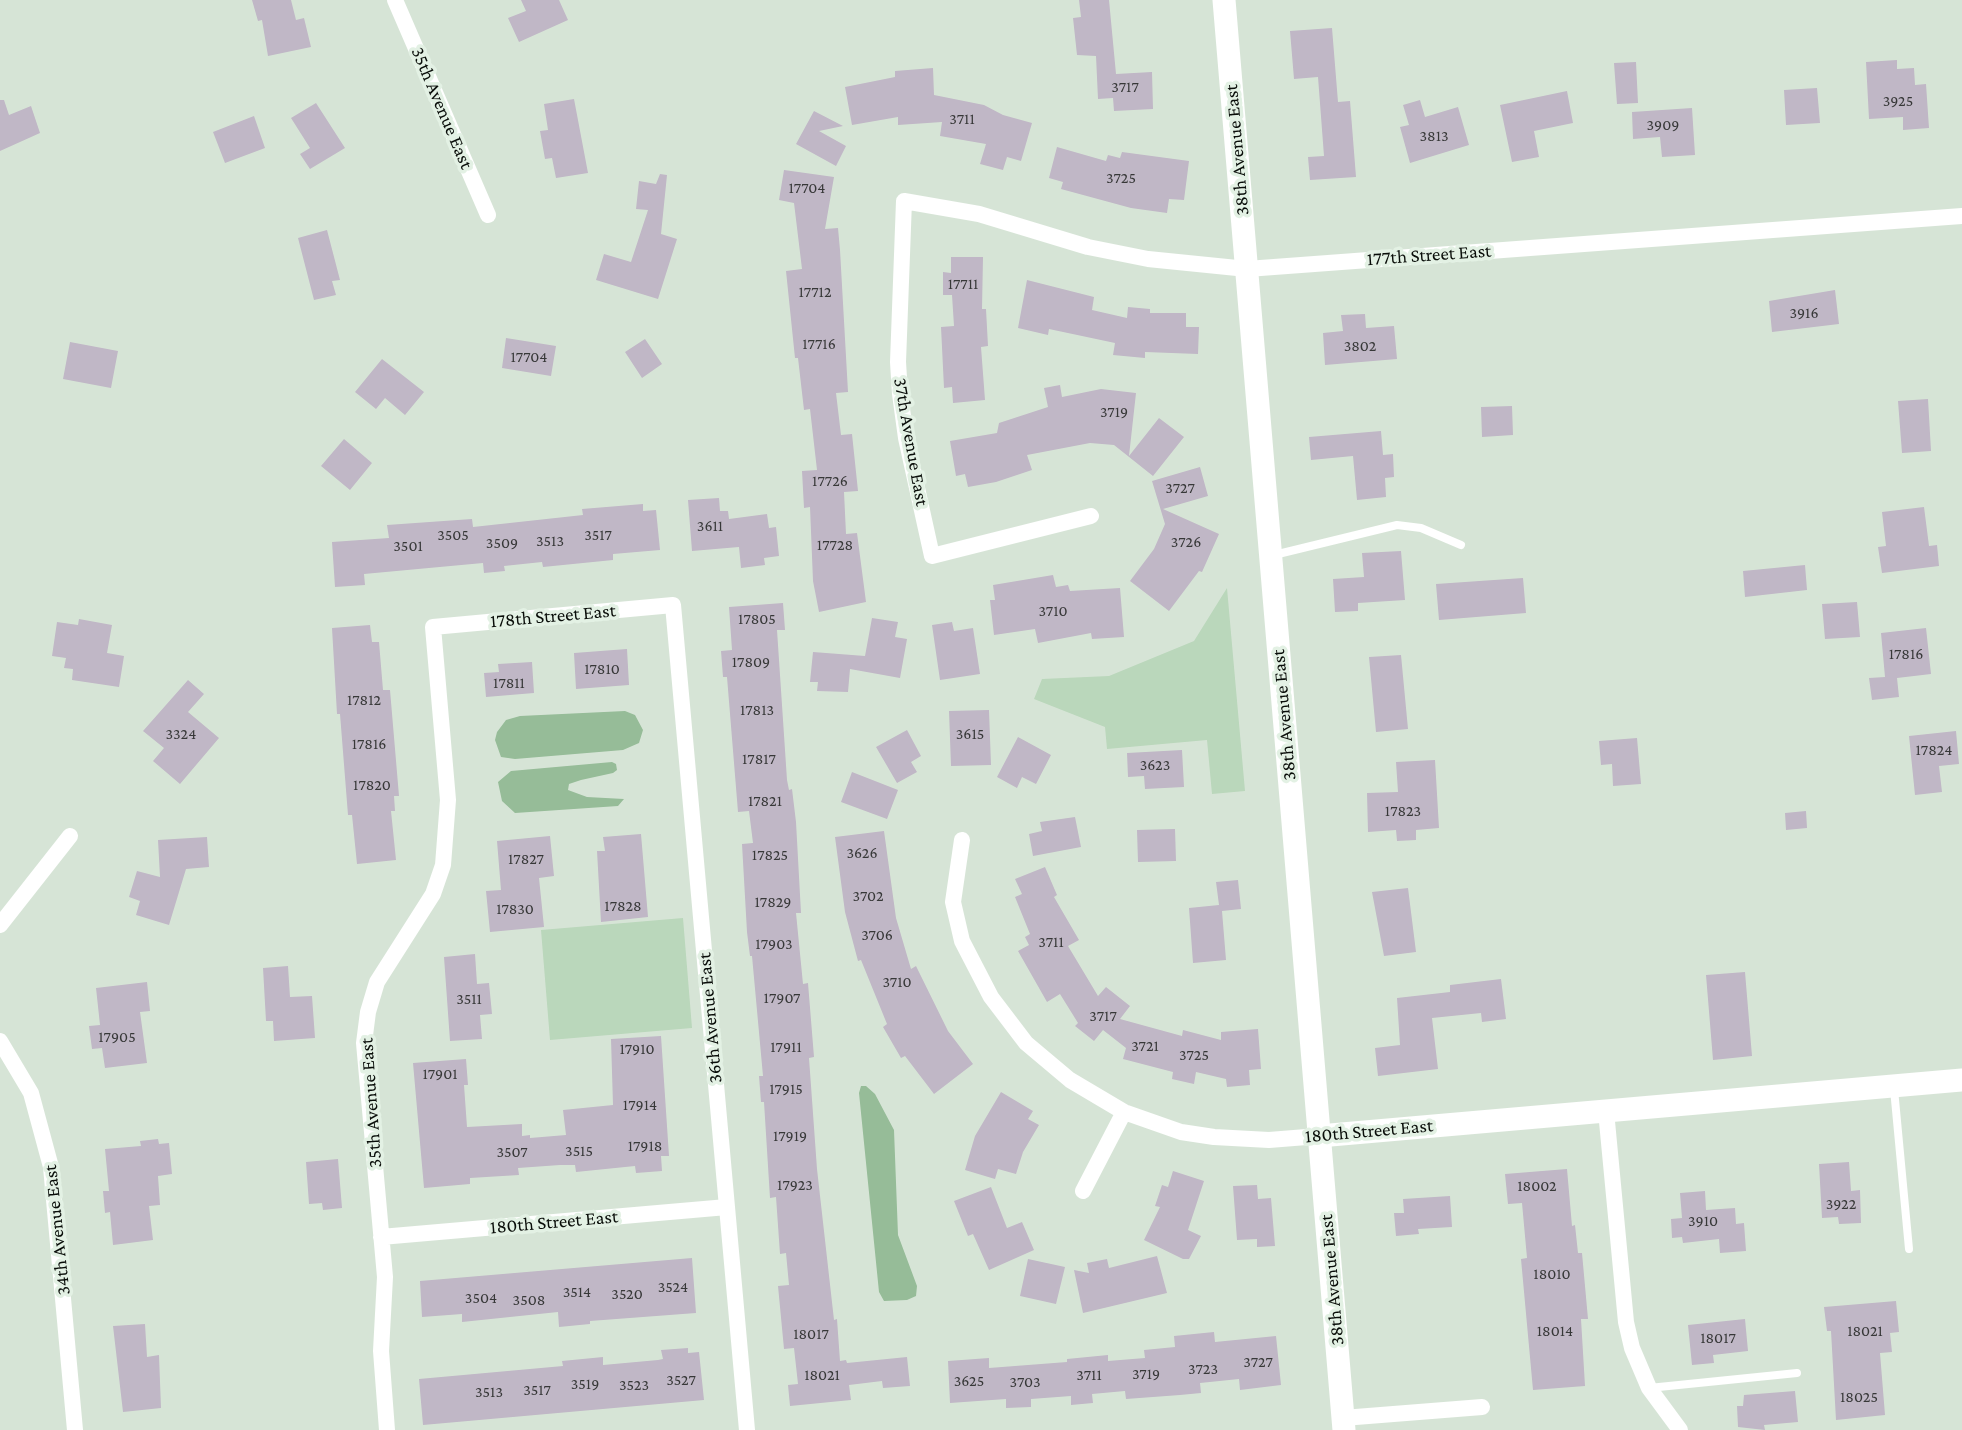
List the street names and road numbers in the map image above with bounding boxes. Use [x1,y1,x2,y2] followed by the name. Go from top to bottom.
[406,44,478,172] street label: 35th Avenue East
[1220,83,1254,217] street label: 38th Avenue East
[1366,239,1492,271] street label: 177th Street East
[888,376,934,508] street label: 37th Avenue East
[489,599,617,633] street label: 178th Street East
[1267,648,1301,782] street label: 38th Avenue East
[693,952,727,1084] street label: 36th Avenue East
[355,1037,387,1169] street label: 35th Avenue East
[1304,1114,1434,1148] street label: 180th Street East
[39,1164,75,1296] street label: 34th Avenue East
[489,1205,619,1239] street label: 180th Street East
[1315,1213,1349,1347] street label: 38th Avenue East

